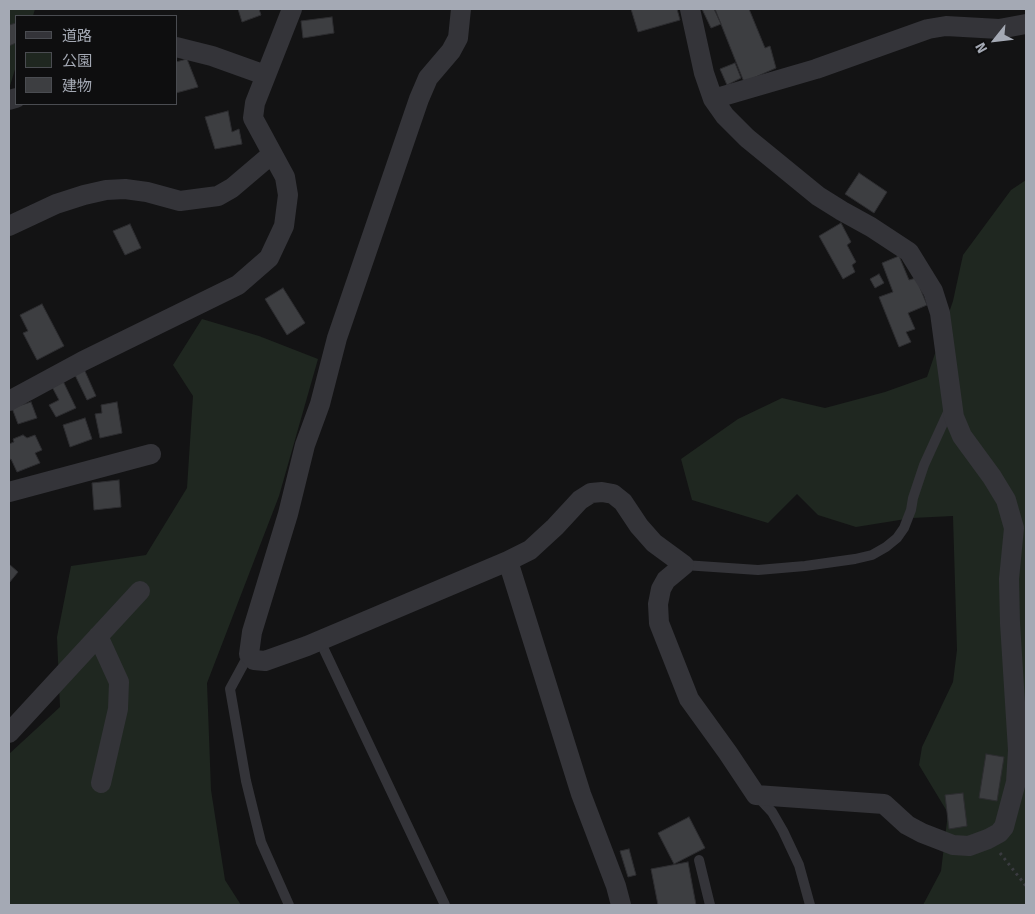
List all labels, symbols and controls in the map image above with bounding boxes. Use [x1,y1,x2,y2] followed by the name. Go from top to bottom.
[15,15,178,105] legend
[970,15,1020,65] north arrow
[62,27,92,45] text: 道路
[972,39,991,56] text: N
[62,52,92,70] text: 公園
[62,77,92,95] text: 建物

